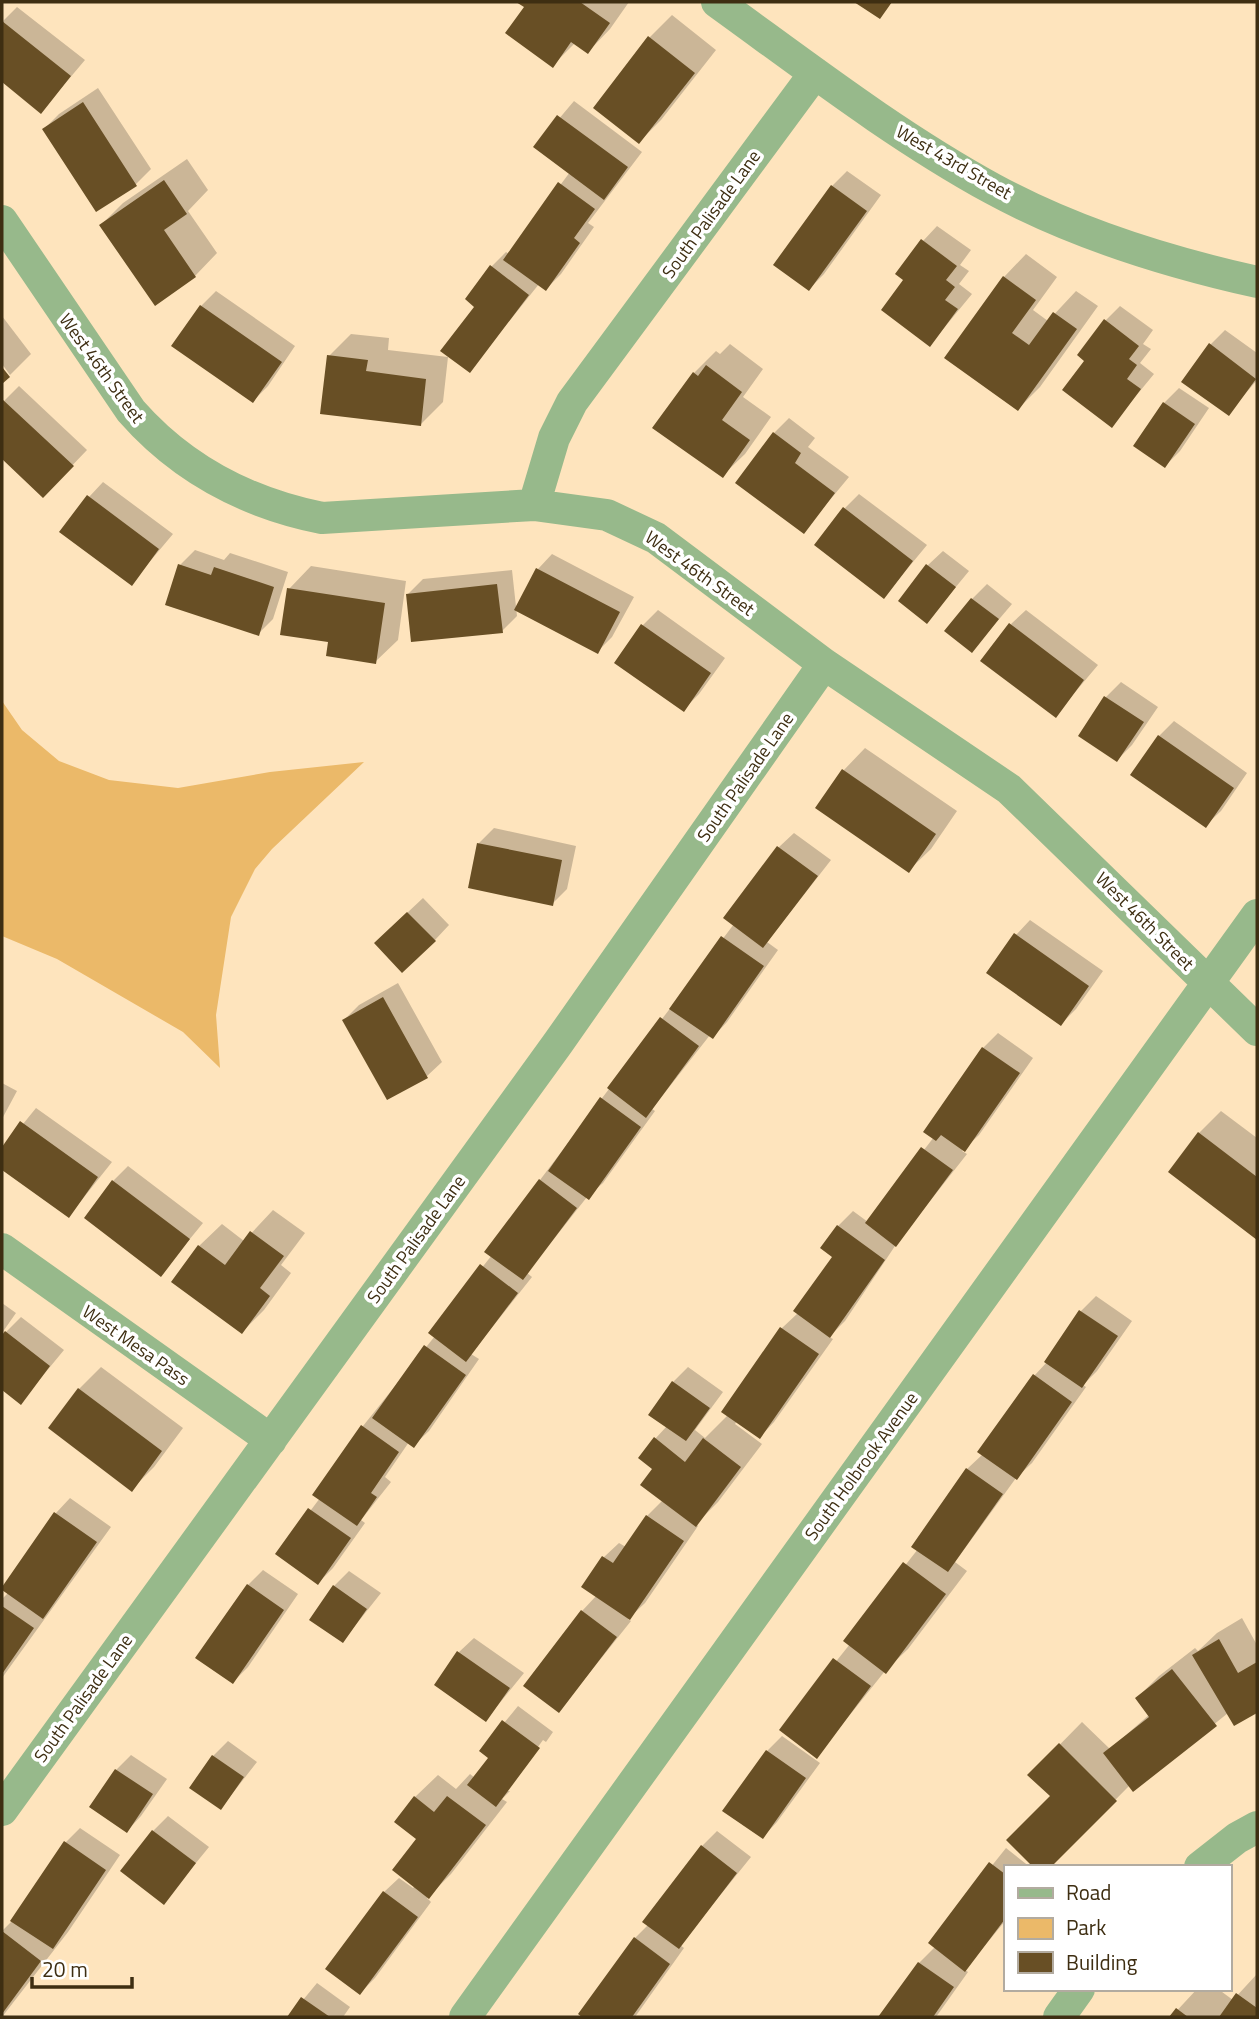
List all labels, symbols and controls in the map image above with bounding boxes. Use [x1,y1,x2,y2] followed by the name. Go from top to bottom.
[891,118,1017,206] street label: West 43rd Street
[655,144,767,284] street label: South Palisade Lane
[53,308,151,429] street label: West 46th Street
[640,524,761,622] street label: West 46th Street
[690,707,800,847] street label: South Palisade Lane
[1090,866,1201,977] street label: West 46th Street
[360,1169,472,1309] street label: South Palisade Lane
[77,1298,195,1392] street label: West Mesa Pass
[798,1386,924,1546] street label: South Holbrook Avenue
[27,1628,139,1768] street label: South Palisade Lane
[1004,1865,1231,1991] legend
[1066,1876,1111,1908] text: Road
[1066,1911,1106,1943] text: Park
[32,1946,131,1990] scale bar
[1066,1946,1138,1978] text: Building
[42,1953,88,1985] text: 20 m

